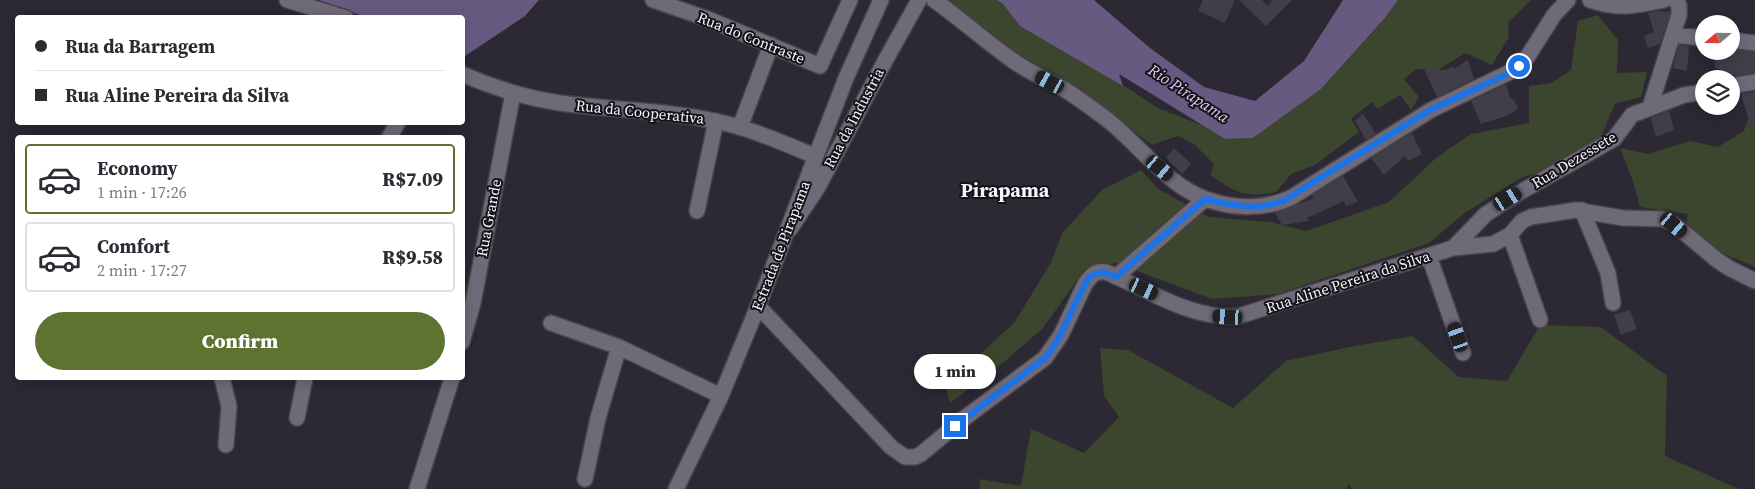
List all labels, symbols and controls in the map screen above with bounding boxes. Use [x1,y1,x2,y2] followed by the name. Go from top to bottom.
[694,6,808,69] street label: Rua do Contraste
[1695,15,1740,60] north arrow
[1695,15,1740,115] map controls
[65,33,215,59] text: Rua da Barragem
[1508,55,1530,77] route start
[1143,58,1234,128] water label: Rio Pirapama
[818,64,889,172] street label: Rua da Industria
[1033,68,1066,96] car
[1695,70,1740,115] button: layers
[65,82,289,108] text: Rua Aline Pereira da Silva
[575,94,706,129] street label: Rua da Cooperativa
[1527,126,1620,193] street label: Rua Dezessete
[1143,153,1176,183] car
[97,155,178,181] text: Economy
[37,157,82,202] icon: car
[382,166,443,192] text: R$7.09
[961,176,1050,204] district label: Pirapama
[471,177,506,259] street label: Rua Grande
[746,177,815,314] street label: Estrada de Pirapama
[97,181,187,203] text: 1 min · 17:26
[1491,185,1524,213] car
[1657,210,1690,240] car
[97,233,170,259] text: Comfort
[37,235,82,280] icon: car
[382,244,443,270] text: R$9.58
[1263,245,1433,318] street label: Rua Aline Pereira da Silva
[97,259,187,281] text: 2 min · 17:27
[1127,276,1160,302] car
[1212,309,1243,325] car
[35,312,445,370] button: Confirm
[1446,320,1469,354] car
[914,354,996,388] callout: 1 min
[934,360,976,382] text: 1 min
[944,415,966,437] route end

